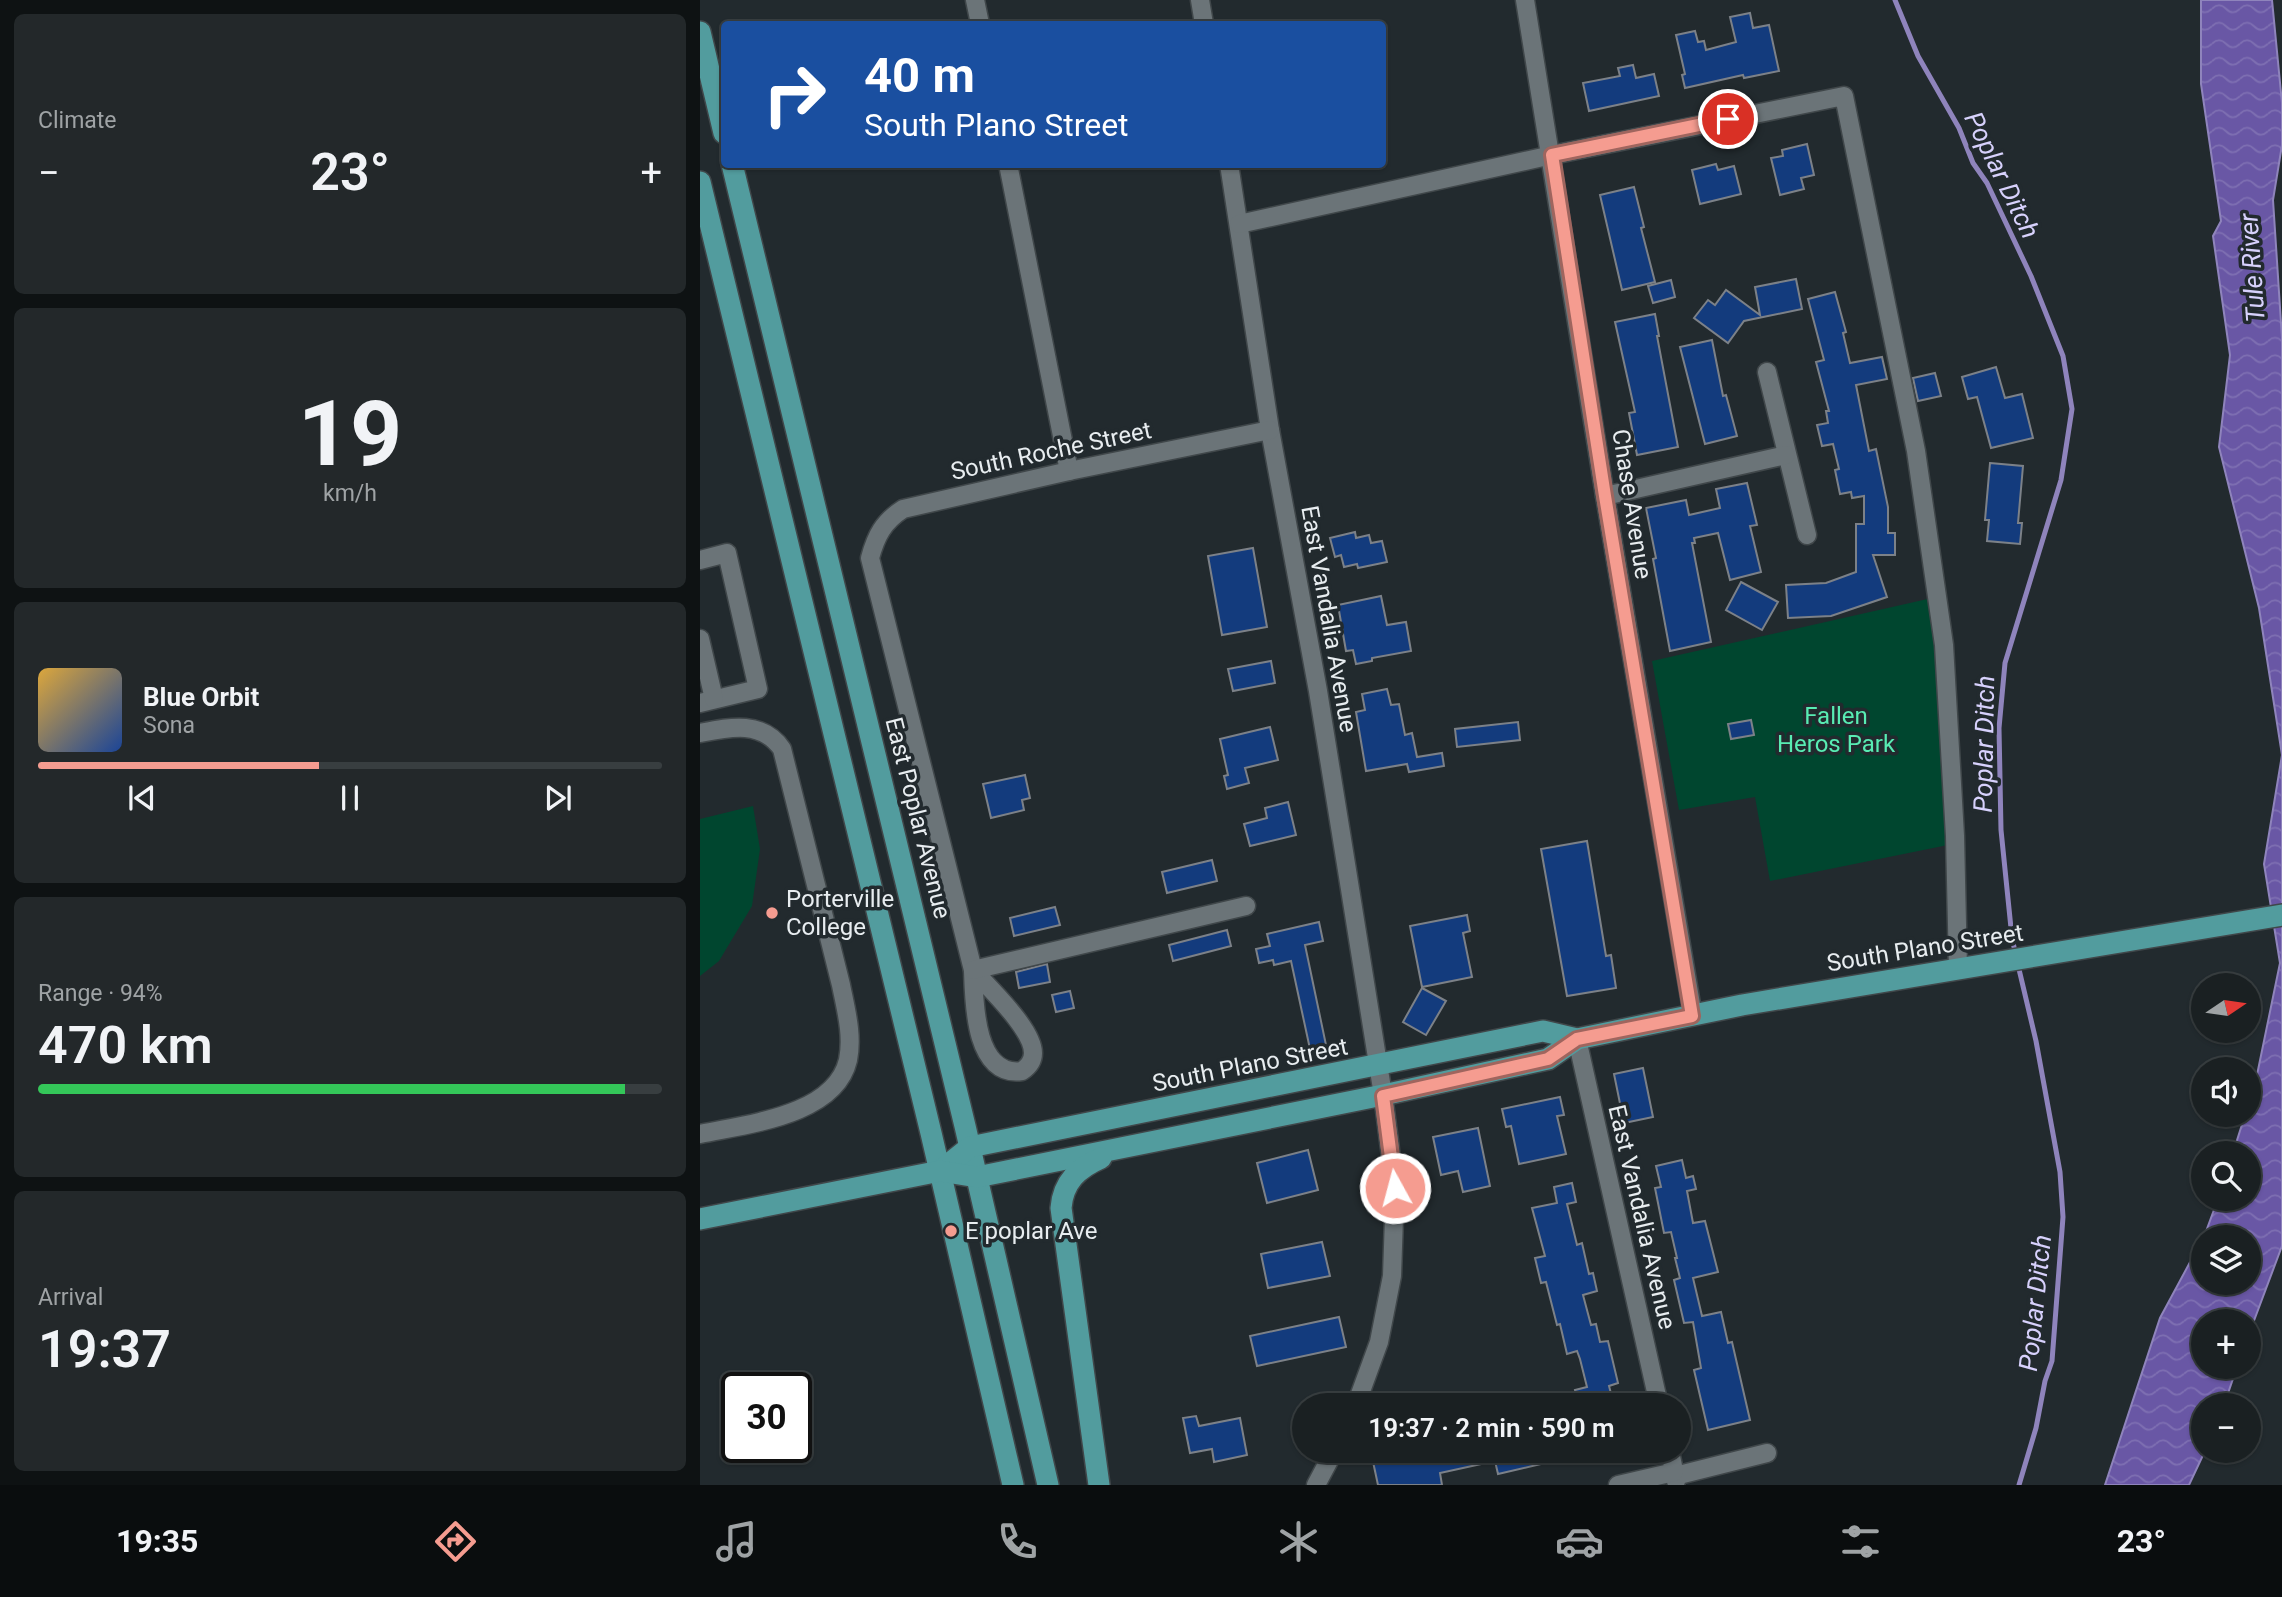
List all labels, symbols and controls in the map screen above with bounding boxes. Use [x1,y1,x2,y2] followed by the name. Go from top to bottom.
[864,47,975,104] text: 40 m
[749,49,840,140] icon: right
[1698,89,1758,149] pin
[1709,100,1747,138] icon: arrive
[864,106,1129,144] text: South Plano Street
[38,107,117,134] text: Climate
[1958,107,2046,243] water label: Poplar Ditch
[310,142,390,203] text: 23°
[38,151,60,195] text: −
[640,151,662,195] text: +
[2233,211,2271,324] water label: Tule River
[298,381,402,487] text: 19
[948,416,1154,486] street label: South Roche Street
[1606,427,1658,581] street label: Chase Avenue
[323,480,377,507] text: km/h
[1295,503,1363,735] street label: East Vandalia Avenue
[1968,675,2000,813] water label: Poplar Ditch
[143,682,259,712] text: Blue Orbit
[1777,702,1896,758] park label: Fallen Heros Park
[143,712,195,739] text: Sona
[879,714,957,922] street label: East Poplar Avenue
[123,779,161,817] icon: previous
[331,779,369,817] icon: pause
[539,779,577,817] icon: next
[786,885,894,941] place label: Porterville College
[764,905,780,921] marker: Porterville College
[1825,919,2025,977] street label: South Plano Street
[2191,973,2261,1043] north arrow
[2191,973,2261,1463] map controls
[38,980,163,1007] text: Range · 94%
[38,1015,213,1076] text: 470 km
[1150,1032,1350,1098] street label: South Plano Street
[2191,1057,2261,1127] button: sound
[1603,1102,1681,1332] street label: East Vandalia Avenue
[2191,1141,2261,1211] button: search
[1358,1151,1432,1225] position arrow
[965,1217,1097,1245] place label: E poplar Ave
[943,1223,959,1239] marker: E poplar Ave
[2191,1225,2261,1295] button: layers
[2013,1233,2057,1373] water label: Poplar Ditch
[38,1284,103,1311] text: Arrival
[2191,1309,2261,1379] button: +
[38,1319,171,1380] text: 19:37
[721,1372,812,1463] speed limit sign: 30
[2191,1393,2261,1463] button: −
[1368,1413,1615,1443] text: 19:37 · 2 min · 590 m
[431,1517,480,1566] icon: directions
[712,1517,761,1566] icon: music
[993,1517,1042,1566] icon: phone
[1274,1517,1323,1566] icon: climate
[1555,1517,1604,1566] icon: car
[1836,1517,1885,1566] icon: filters
[116,1522,198,1560] text: 19:35
[2117,1522,2166,1560] text: 23°

